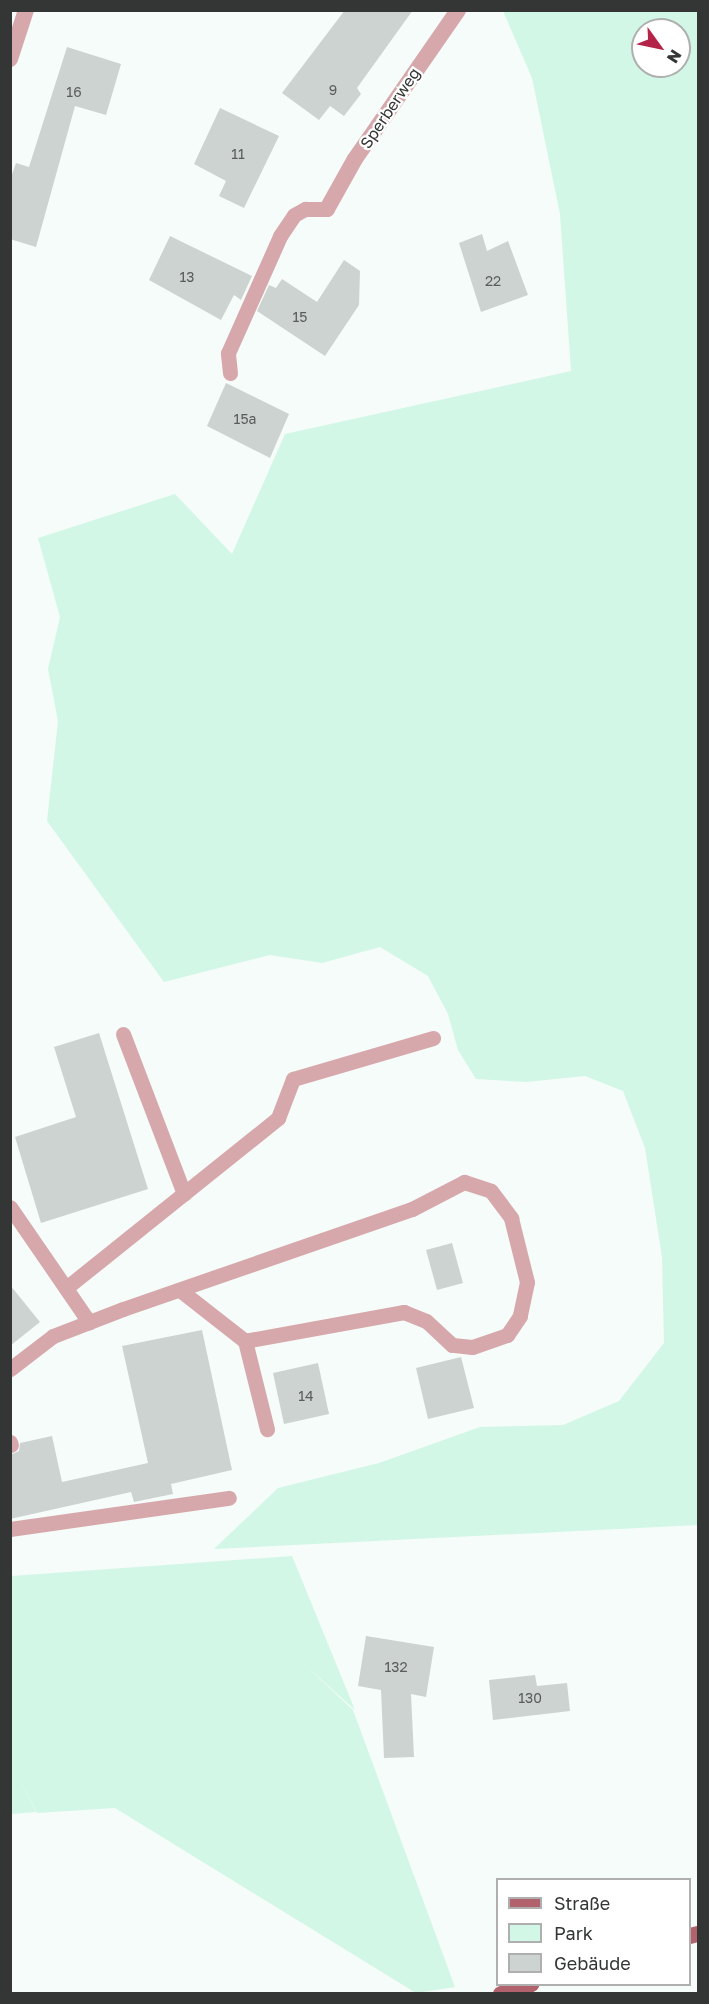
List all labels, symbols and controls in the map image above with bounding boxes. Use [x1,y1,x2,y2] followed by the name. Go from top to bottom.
[631,18,691,78] north arrow
[663,46,686,67] text: N
[356,64,424,152] street label: Sperberweg
[329,82,337,98] house number: 9
[66,84,82,100] house number: 16
[231,146,245,162] house number: 11
[180,269,194,285] house number: 13
[485,273,501,289] house number: 22
[293,309,307,325] house number: 15
[234,411,256,427] house number: 15a
[298,1388,314,1404] house number: 14
[384,1659,408,1675] house number: 132
[518,1690,542,1706] house number: 130
[496,1878,691,1986] legend
[554,1892,610,1914] text: Straße
[554,1922,593,1944] text: Park
[554,1952,631,1974] text: Gebäude

